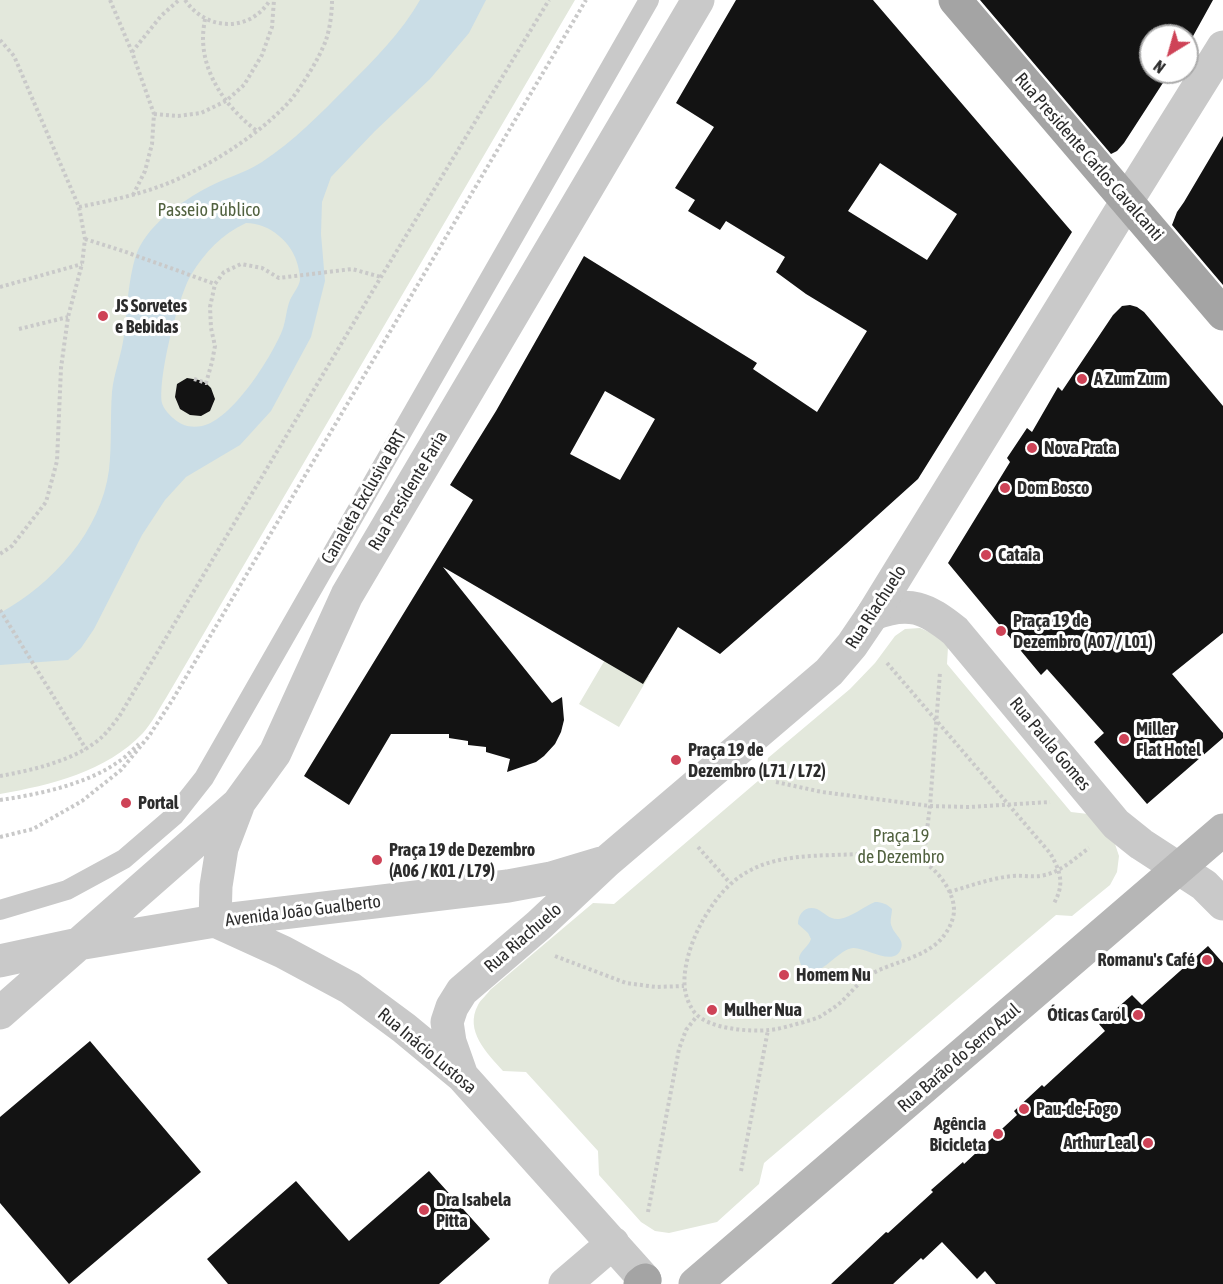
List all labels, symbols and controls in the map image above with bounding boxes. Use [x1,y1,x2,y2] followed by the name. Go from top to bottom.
[1139,24,1199,84] north arrow
[1150,57,1169,77] text: N
[1010,68,1168,246] street label: Rua Presidente Carlos Cavalcanti
[158,199,260,221] park label: Passeio Público
[115,295,187,338] place label: JS Sorvetes e Bebidas
[96,309,110,323] marker: JS Sorvetes e Bebidas
[1094,368,1167,390] place label: A Zum Zum
[1075,372,1089,386] marker: A Zum Zum
[317,426,411,568] street label: Canaleta Exclusiva BRT
[364,427,452,555] street label: Rua Presidente Faria
[1044,437,1117,459] place label: Nova Prata
[1025,441,1039,455] marker: Nova Prata
[1017,477,1089,499] place label: Dom Bosco
[998,481,1012,495] marker: Dom Bosco
[998,544,1041,566] place label: Cataia
[979,548,993,562] marker: Cataia
[841,561,911,653] street label: Rua Riachuelo
[1013,610,1153,652] place label: Praça 19 de Dezembro (A07 / L01)
[994,624,1008,638] marker: Praça 19 de Dezembro (A07 / L01)
[1005,693,1095,795] street label: Rua Paula Gomes
[1136,718,1201,760] place label: Miller Flat Hotel
[1117,732,1131,746] marker: Miller Flat Hotel
[688,739,826,782] place label: Praça 19 de Dezembro (L71 / L72)
[669,753,683,767] marker: Praça 19 de Dezembro (L71 / L72)
[138,792,179,814] place label: Portal
[119,796,133,810] marker: Portal
[857,825,945,868] park label: Praça 19 de Dezembro
[389,839,535,882] place label: Praça 19 de Dezembro (A06 / K01 / L79)
[370,853,384,867] marker: Praça 19 de Dezembro (A06 / K01 / L79)
[224,891,382,931] street label: Avenida João Gualberto
[480,899,566,977] street label: Rua Riachuelo
[1097,949,1195,971] place label: Romanu's Café
[1200,953,1214,967] marker: Romanu's Café
[796,964,871,986] place label: Homem Nu
[777,968,791,982] marker: Homem Nu
[724,999,802,1021] place label: Mulher Nua
[893,999,1025,1117] street label: Rua Barão do Serro Azul
[373,1003,481,1099] street label: Rua Inácio Lustosa
[705,1003,719,1017] marker: Mulher Nua
[1047,1004,1126,1026] place label: Óticas Carol
[1131,1008,1145,1022] marker: Óticas Carol
[1036,1098,1118,1120] place label: Pau-de-Fogo
[1017,1102,1031,1116] marker: Pau-de-Fogo
[930,1113,986,1156] place label: Agência Bicicleta
[991,1127,1005,1141] marker: Agência Bicicleta
[1063,1132,1136,1154] place label: Arthur Leal
[1141,1136,1155,1150] marker: Arthur Leal
[436,1189,511,1232] place label: Dra Isabela Pitta
[417,1203,431,1217] marker: Dra Isabela Pitta

